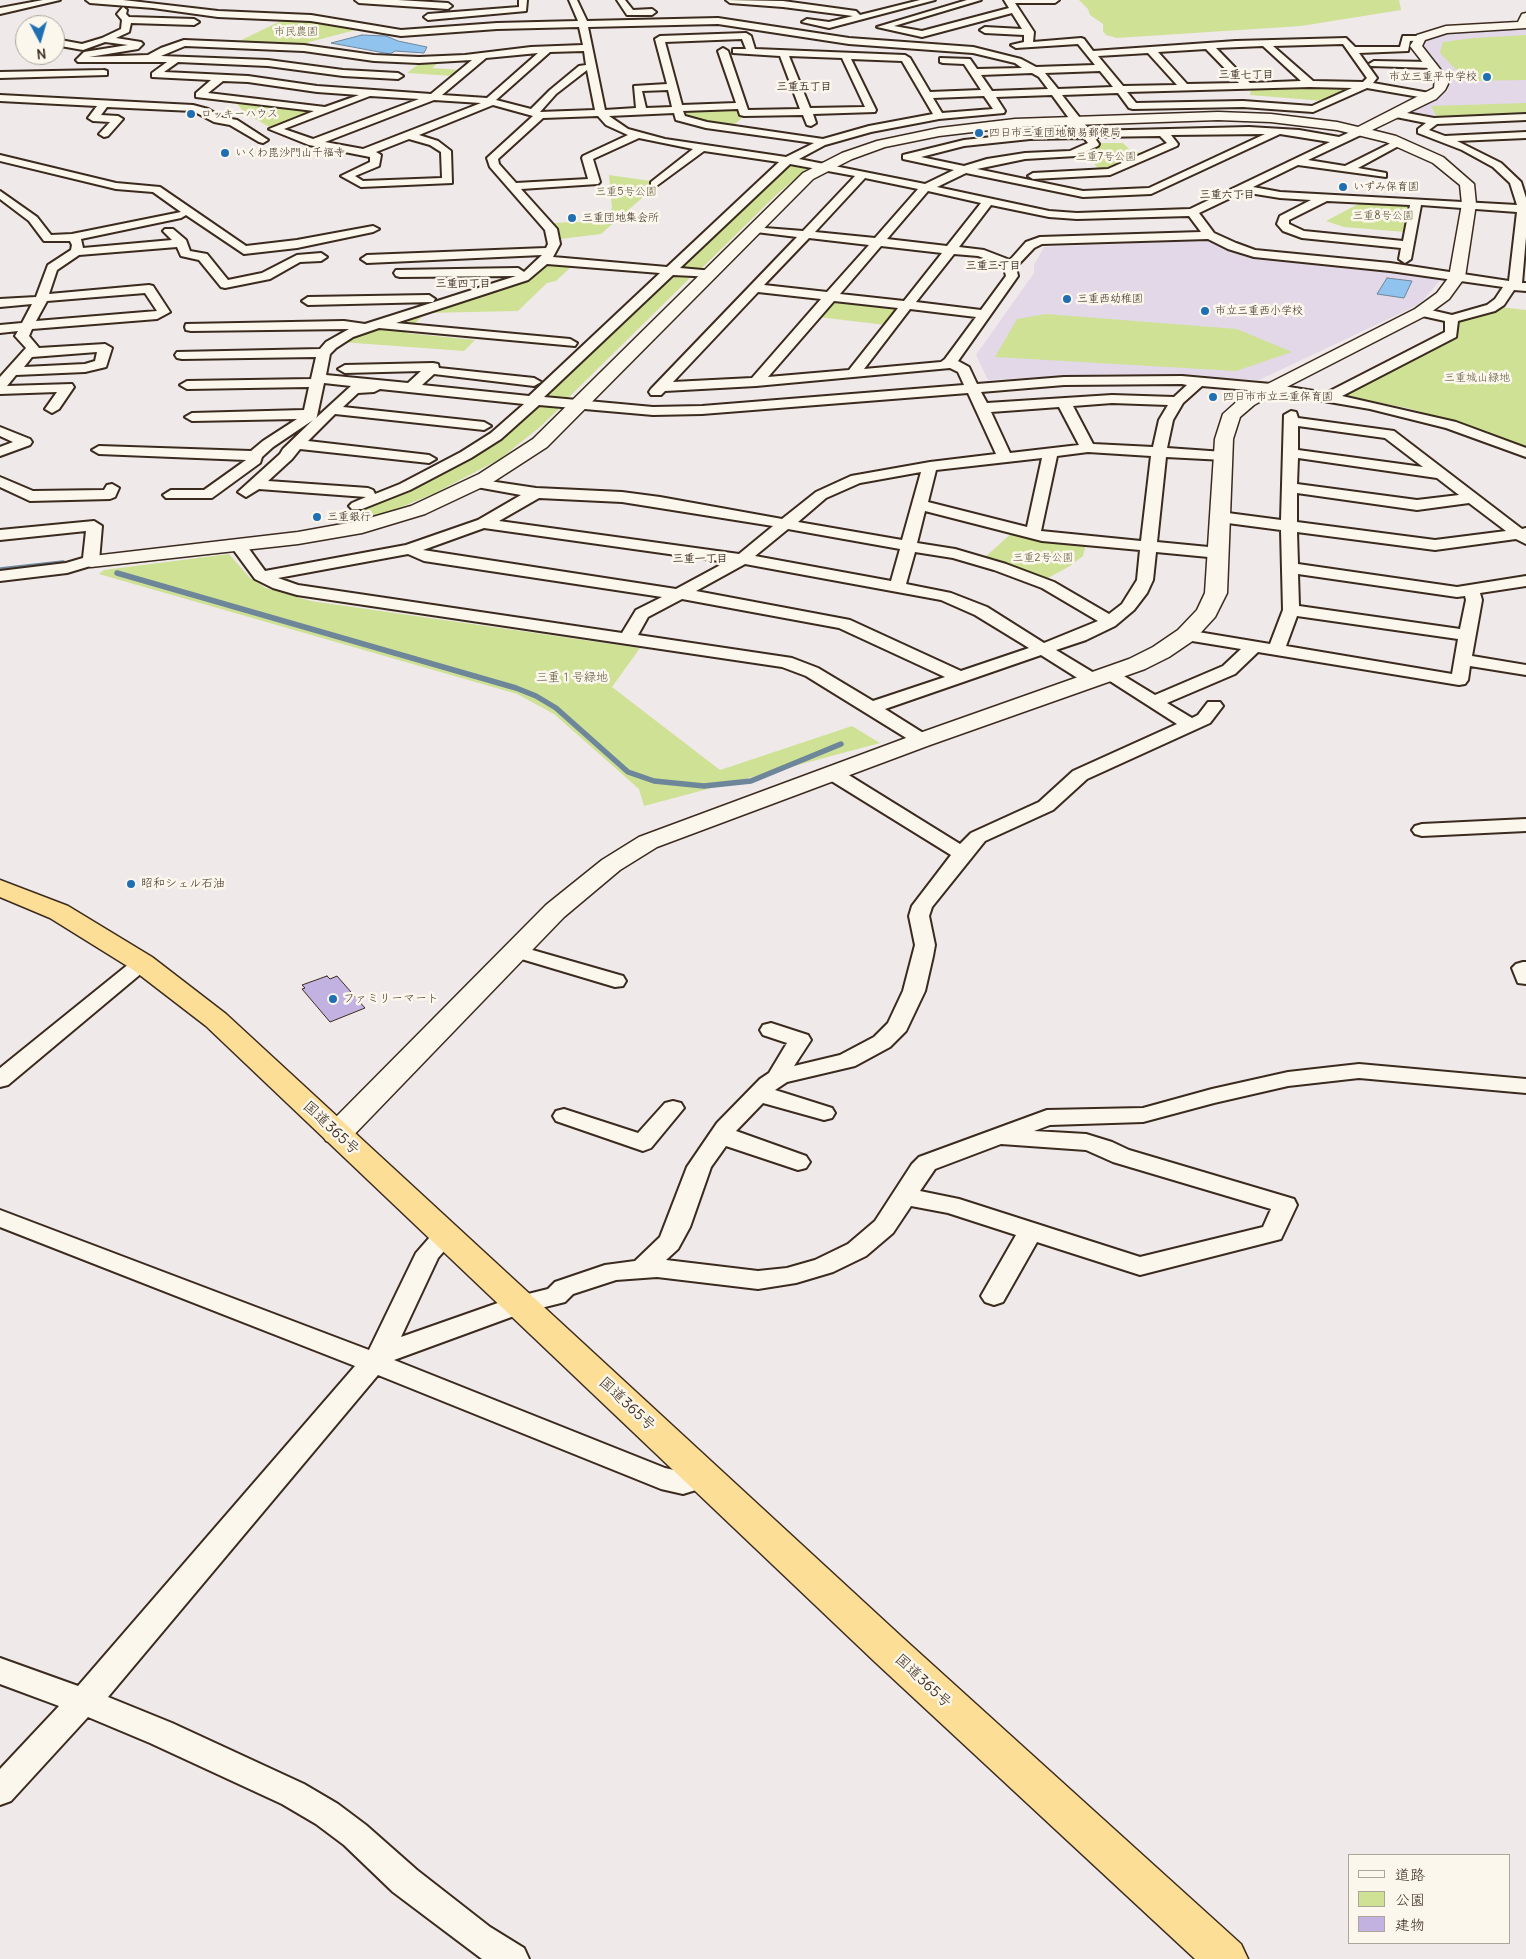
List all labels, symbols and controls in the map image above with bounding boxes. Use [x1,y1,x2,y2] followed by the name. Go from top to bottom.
[15,15,65,65] north arrow
[274,25,318,39] park label: 市民農園
[36,44,47,63] text: N
[1219,68,1273,82] district label: 三重七丁目
[1389,70,1477,84] place label: 市立三重平中学校
[1481,71,1493,83] marker: 市立三重平中学校
[777,80,831,94] district label: 三重五丁目
[201,107,278,121] place label: ロッキーハウス
[185,108,197,120] marker: ロッキーハウス
[989,126,1121,140] place label: 四日市三重団地簡易郵便局
[973,127,985,139] marker: 四日市三重団地簡易郵便局
[235,146,345,160] place label: いくわ毘沙門山千福寺
[219,147,231,159] marker: いくわ毘沙門山千福寺
[1076,150,1136,164] park label: 三重7号公園
[1353,180,1419,194] place label: いずみ保育園
[1337,181,1349,193] marker: いずみ保育園
[595,185,657,199] park label: 三重5号公園
[1200,188,1254,202] district label: 三重六丁目
[1352,209,1414,223] park label: 三重8号公園
[582,211,659,225] place label: 三重団地集会所
[566,212,578,224] marker: 三重団地集会所
[966,259,1020,273] district label: 三重三丁目
[436,277,490,291] district label: 三重四丁目
[1077,292,1143,306] place label: 三重西幼稚園
[1061,293,1073,305] marker: 三重西幼稚園
[1215,304,1303,318] place label: 市立三重西小学校
[1199,305,1211,317] marker: 市立三重西小学校
[1444,371,1510,385] park label: 三重城山緑地
[1223,390,1333,404] place label: 四日市市立三重保育園
[1207,391,1219,403] marker: 四日市市立三重保育園
[327,510,371,524] place label: 三重銀行
[311,511,323,523] marker: 三重銀行
[1012,551,1074,565] park label: 三重2号公園
[673,552,727,566] district label: 三重一丁目
[536,671,608,685] park label: 三重１号緑地
[141,877,225,891] place label: 昭和シェル石油
[125,878,137,890] marker: 昭和シェル石油
[343,992,439,1006] place label: ファミリーマート
[327,993,339,1005] marker: ファミリーマート
[299,1097,363,1159] street label: 国道365号
[595,1373,659,1435] street label: 国道365号
[891,1650,955,1712] street label: 国道365号
[1348,1854,1511,1944] legend
[1395,1865,1425,1884] text: 道路
[1395,1890,1425,1909] text: 公園
[1395,1915,1425,1934] text: 建物

